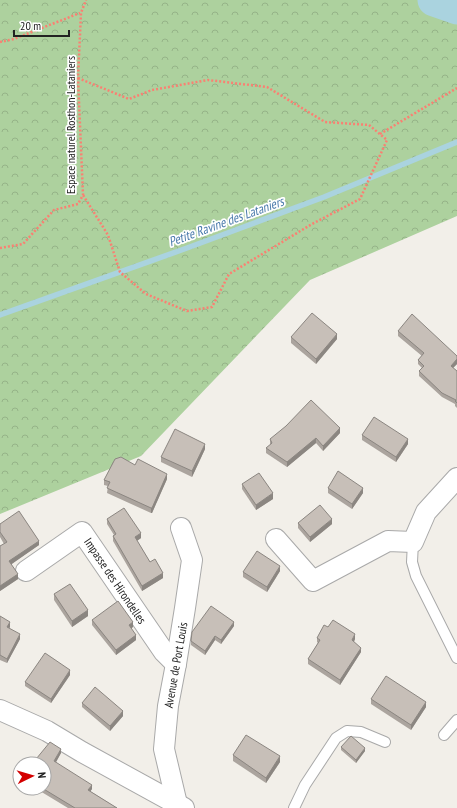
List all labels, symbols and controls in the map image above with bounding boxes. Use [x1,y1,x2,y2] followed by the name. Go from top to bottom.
[14,12,69,38] scale bar
[20,18,41,33] text: 20 m
[63,56,78,194] street label: Espace naturel Rosthon-Lataniers
[166,192,288,250] water label: Petite Ravine des Lataniers
[81,535,150,627] street label: Impasse des Hirondelles
[161,621,190,709] street label: Avenue de Port Louis
[12,756,52,796] north arrow
[35,772,49,779] text: N

